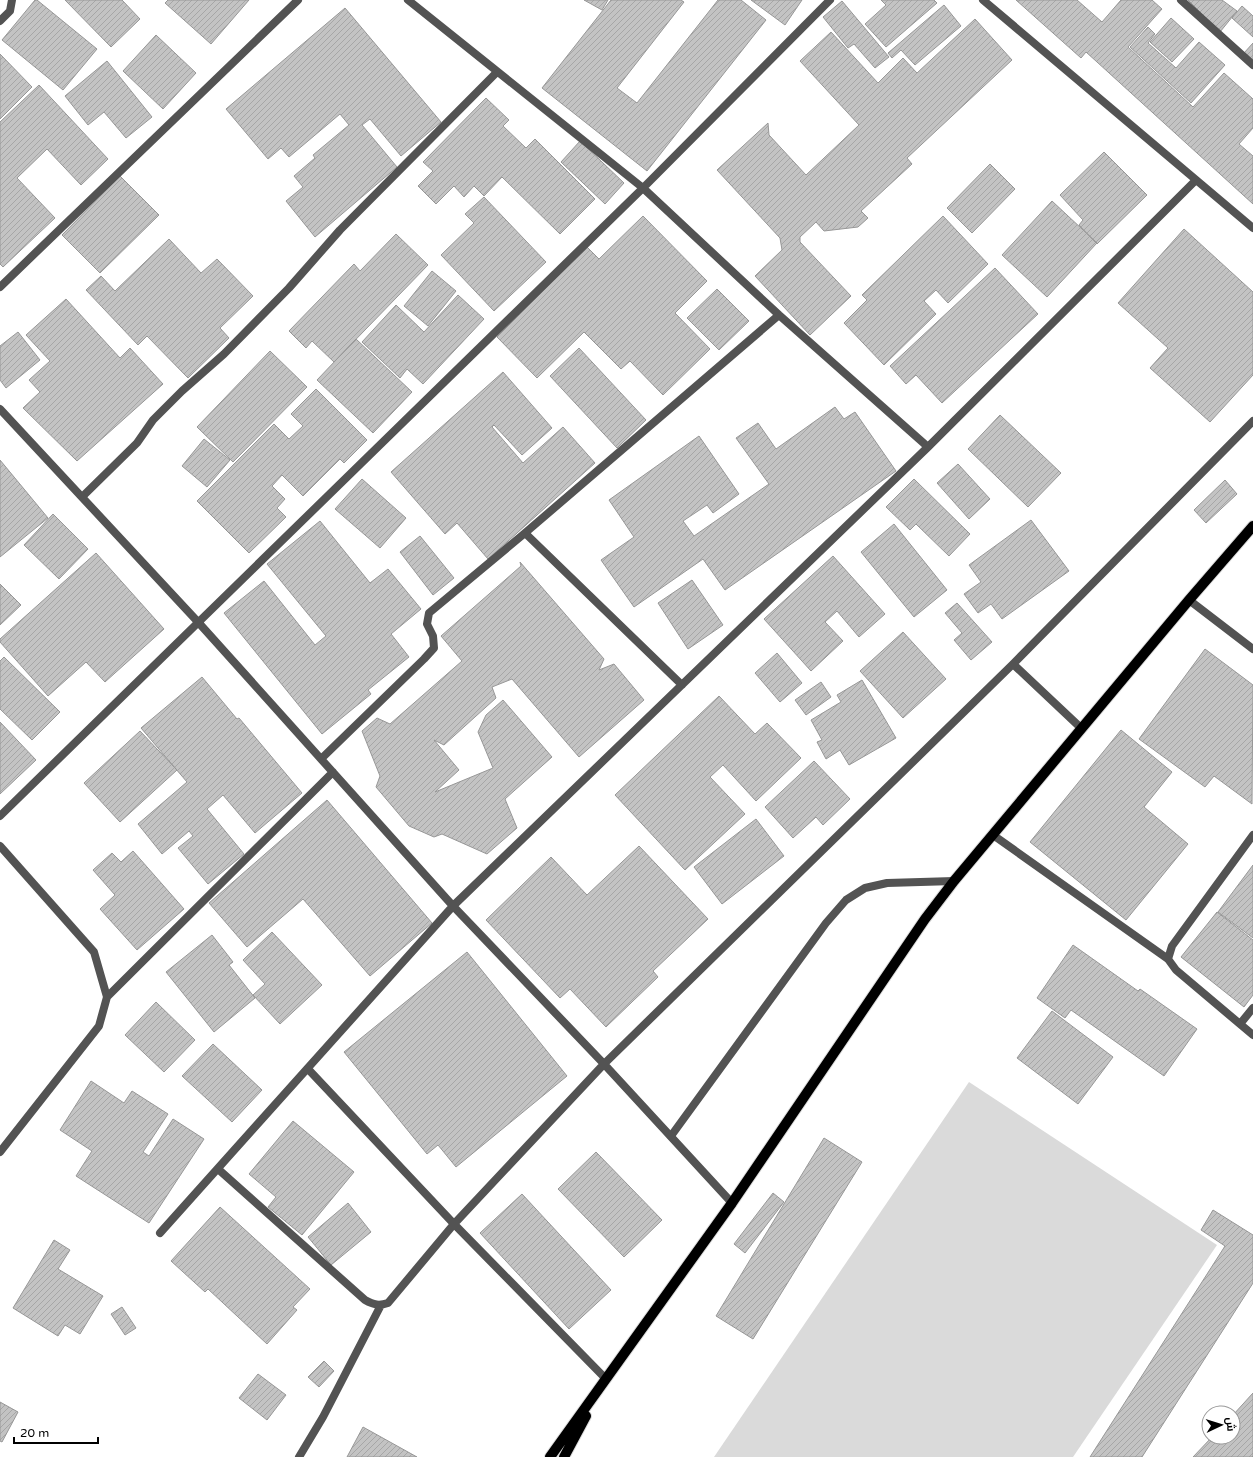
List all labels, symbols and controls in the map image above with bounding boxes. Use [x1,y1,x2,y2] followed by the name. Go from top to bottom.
[1201,1405,1241,1445] north arrow
[1224,1417,1237,1432] text: ش
[14,1419,98,1445] scale bar
[20,1426,49,1440] text: 20 m

